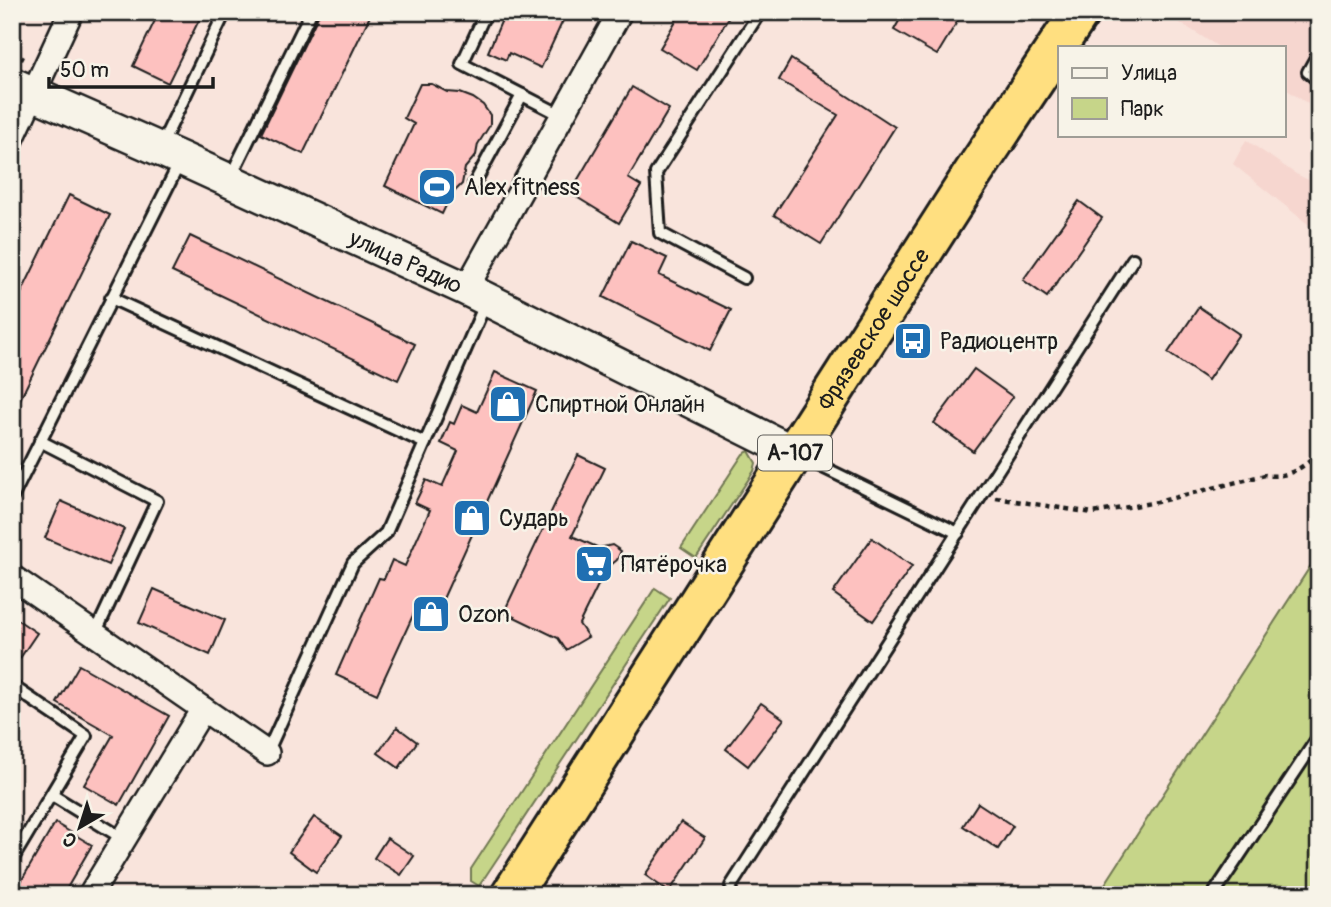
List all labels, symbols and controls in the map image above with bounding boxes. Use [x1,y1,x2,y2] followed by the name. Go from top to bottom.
[49,46,214,90] scale bar
[1058,46,1286,136] legend
[60,57,109,84] text: 50 m
[1121,60,1177,87] text: Улица
[1121,96,1164,123] text: Парк
[416,166,458,208] sports icon: Alex fitness
[464,173,580,202] place label: Alex fitness
[344,223,467,300] street label: улица Радио
[811,242,937,416] street label: Фрязевское шоссе
[892,320,934,362] bus stop icon: Радиоцентр
[940,327,1058,356] place label: Радиоцентр
[487,383,529,425] shop icon: Спиртной Онлайн
[535,390,705,419] place label: Спиртной Онлайн
[758,435,832,470] road number: А-107
[451,497,493,539] shop icon: Сударь
[499,504,569,533] place label: Сударь
[573,543,615,585] supermarket icon: Пятёрочка
[621,550,727,579] place label: Пятёрочка
[410,593,452,635] shop icon: Ozon
[458,600,510,629] place label: Ozon
[46,792,116,862] north arrow
[58,826,82,852] text: С

